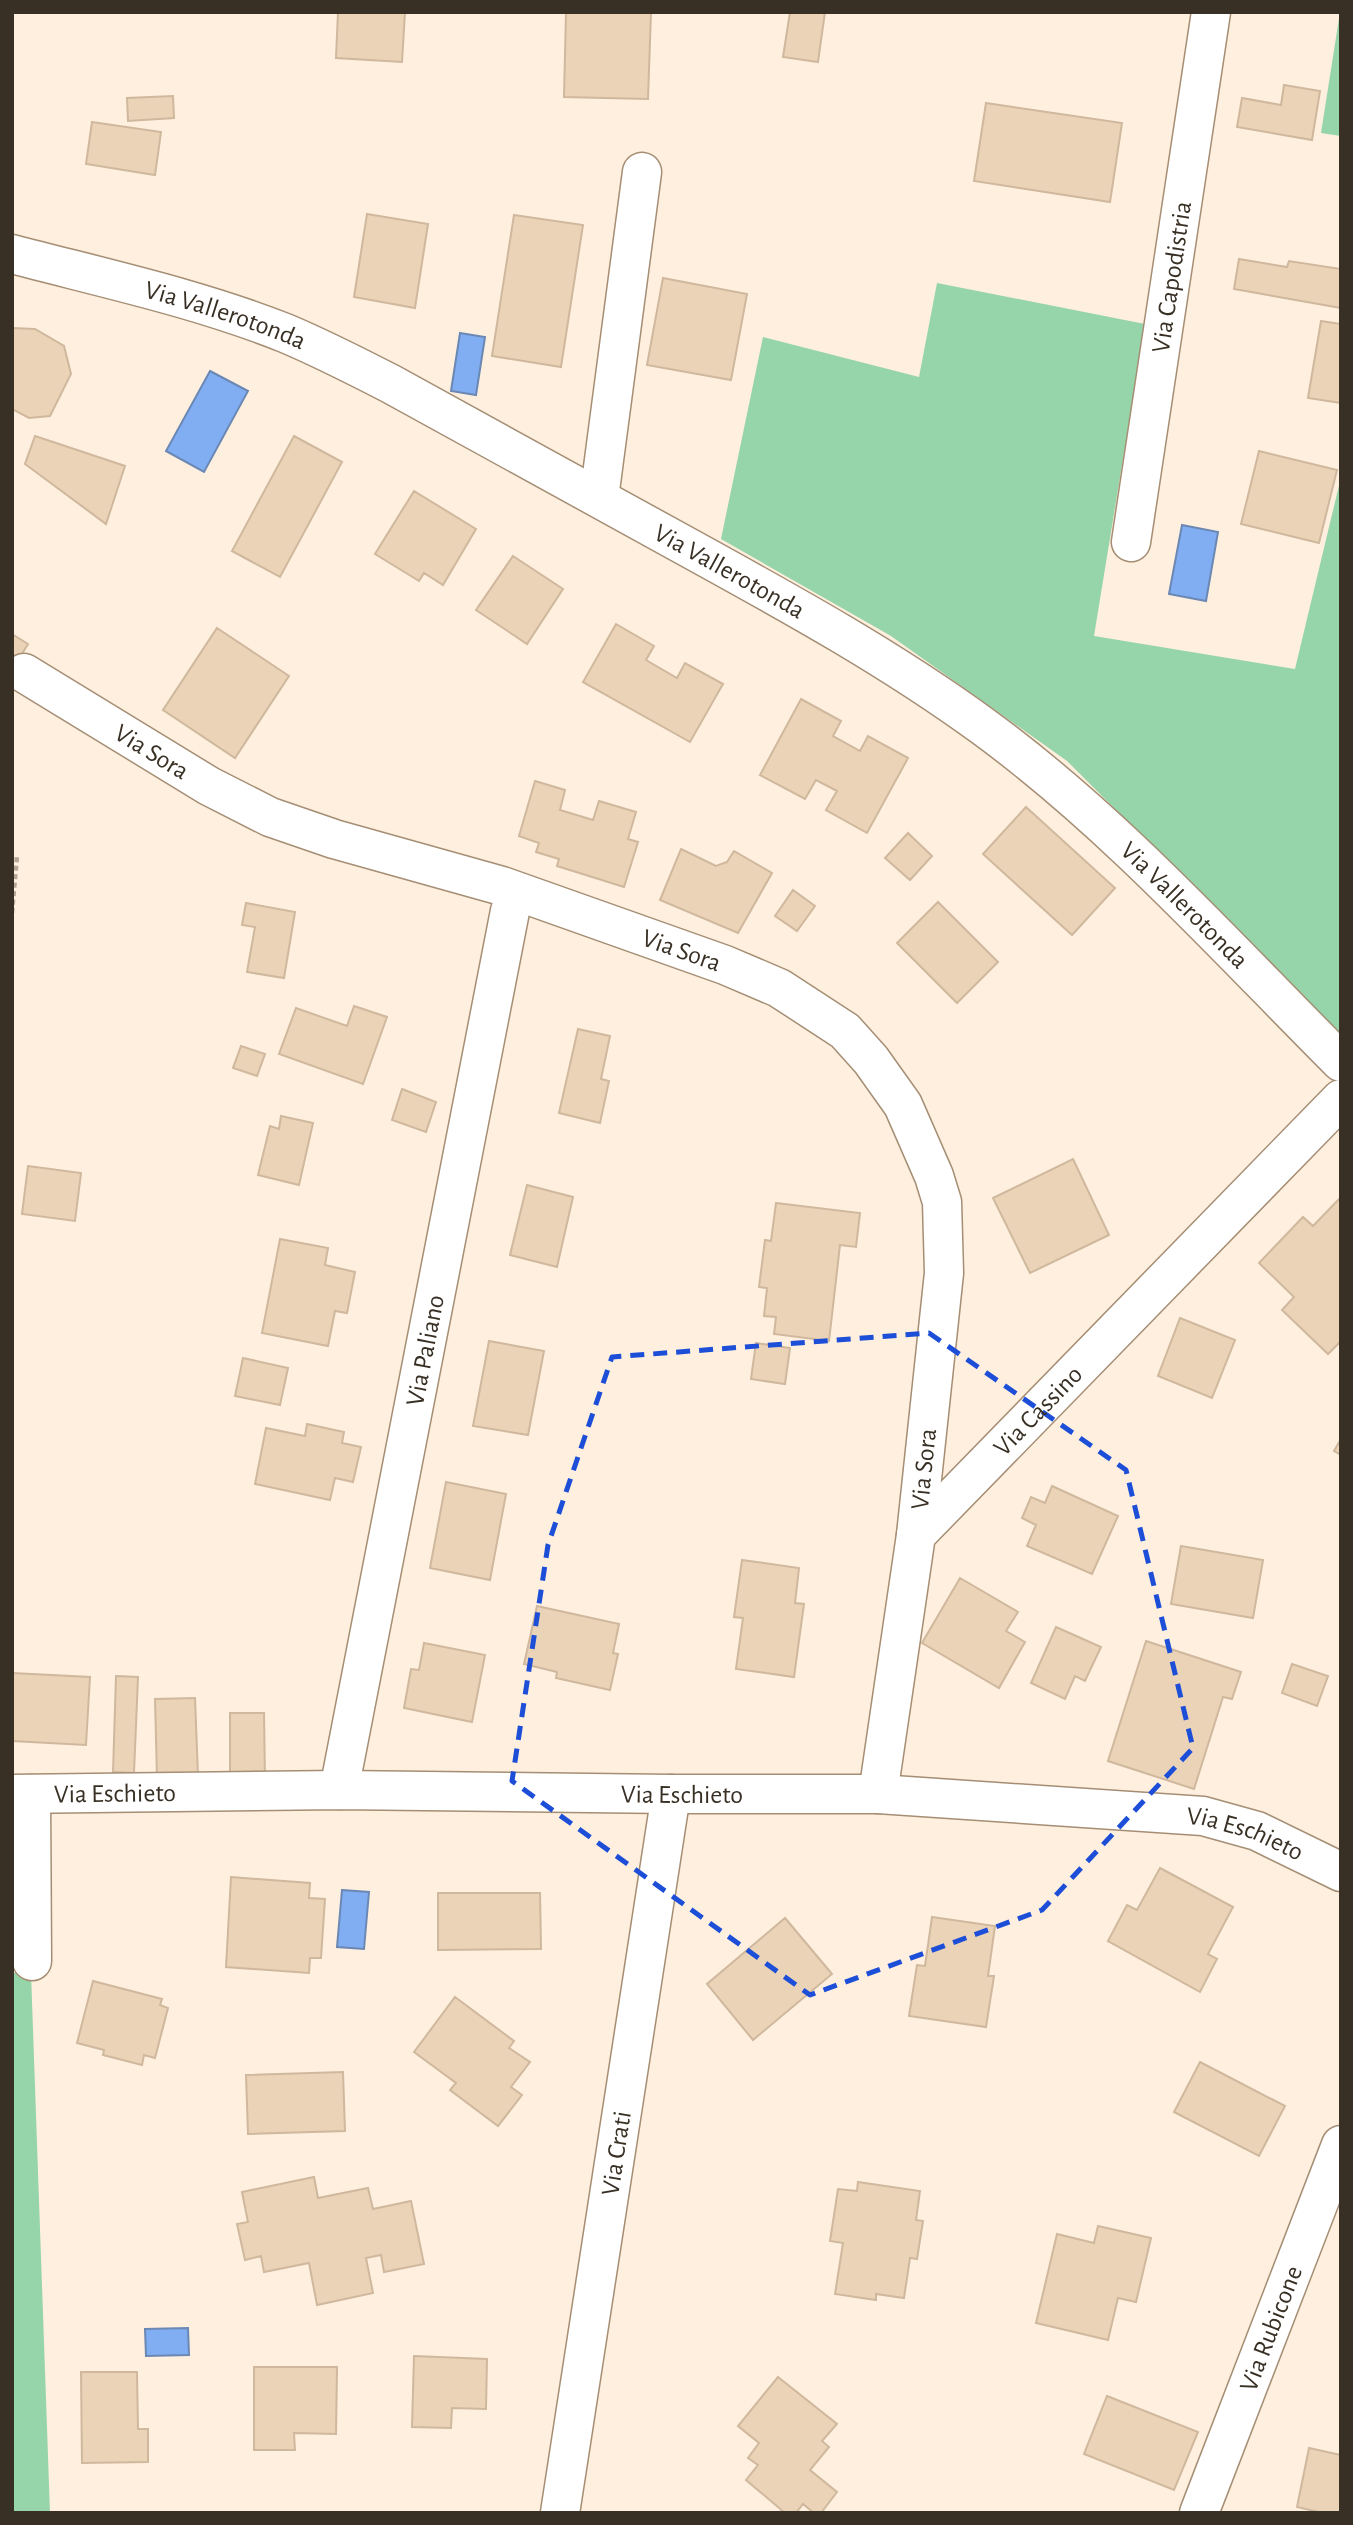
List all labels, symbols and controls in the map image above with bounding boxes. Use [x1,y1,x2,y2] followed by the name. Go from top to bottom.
[1148,199,1196,355] street label: Via Capodistria
[142,277,310,354] street label: Via Vallerotonda
[650,519,809,624] street label: Via Vallerotonda
[110,720,193,784] street label: Via Sora
[1116,837,1253,974] street label: Via Vallerotonda
[639,925,724,977] street label: Via Sora
[402,1293,449,1408] street label: Via Paliano
[989,1361,1088,1461] street label: Via Cassino
[907,1427,941,1511] street label: Via Sora
[54,1780,176,1807] street label: Via Eschieto
[621,1781,743,1808] street label: Via Eschieto
[1186,1803,1307,1866] street label: Via Eschieto
[597,2109,636,2197] street label: Via Crati
[1235,2262,1307,2395] street label: Via Rubicone

